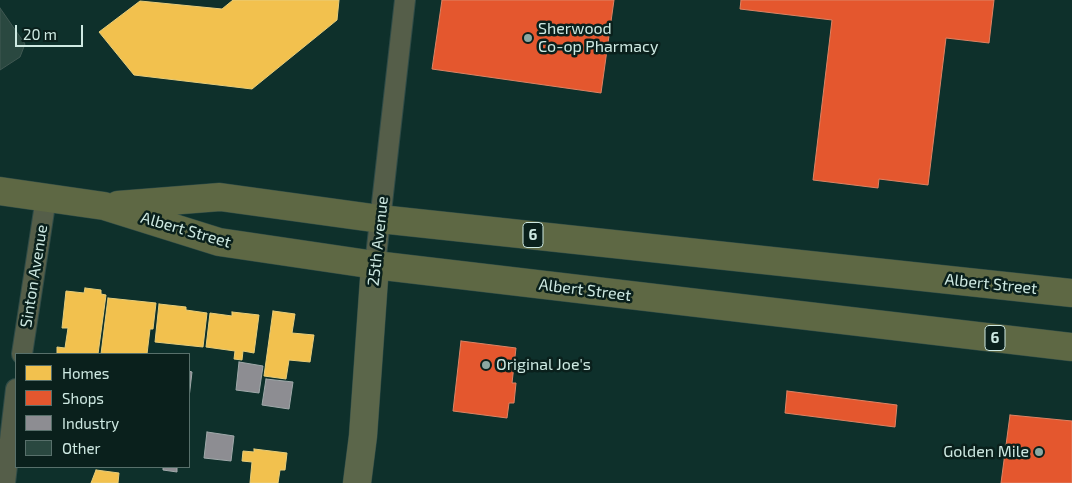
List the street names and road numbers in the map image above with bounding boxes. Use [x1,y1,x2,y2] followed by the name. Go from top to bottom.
[364,195,392,287] street label: 25th Avenue
[139,208,233,252] street label: Albert Street
[523,222,543,248] road number: 6
[16,223,52,329] street label: Sinton Avenue
[944,270,1038,298] street label: Albert Street
[538,275,632,305] street label: Albert Street
[985,326,1005,350] road number: 6

